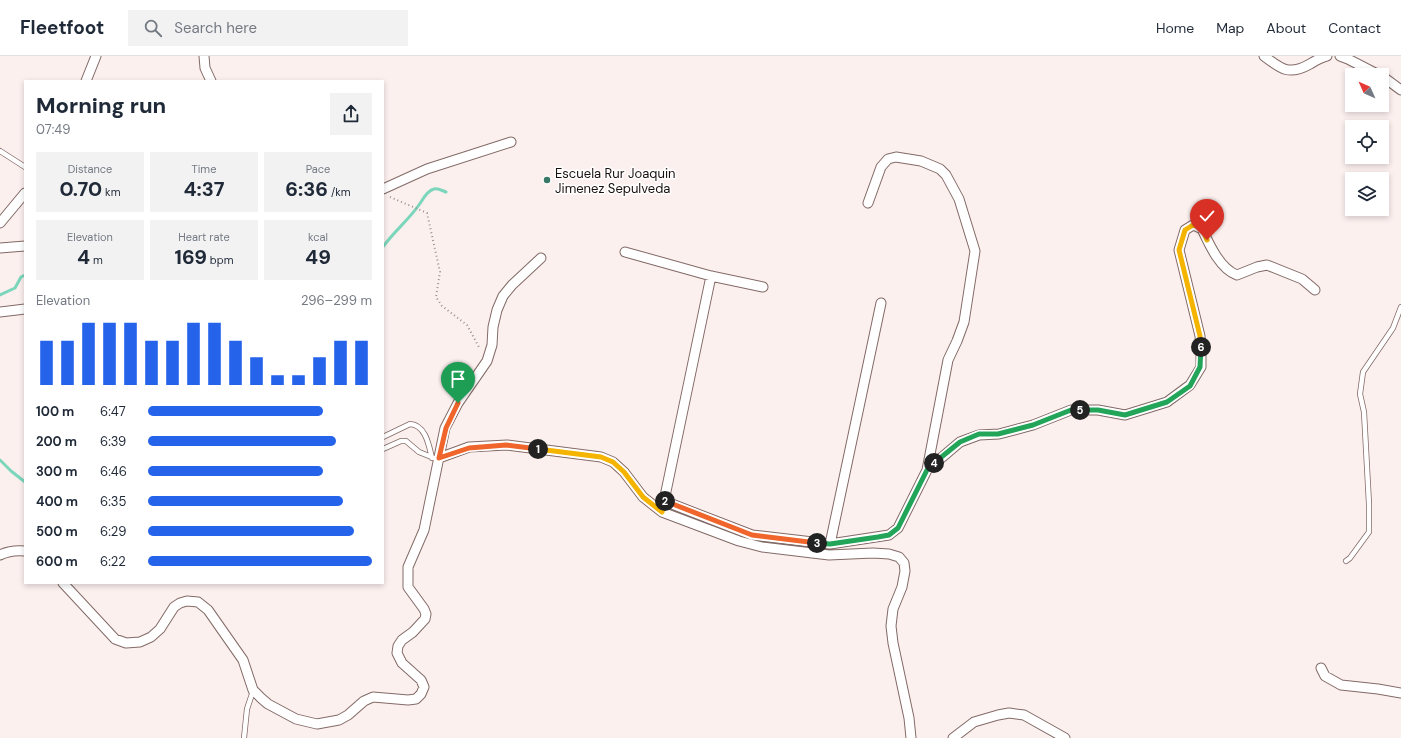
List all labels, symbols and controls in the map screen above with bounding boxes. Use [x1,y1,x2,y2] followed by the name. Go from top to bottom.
[128,10,408,46] search box
[20,15,104,40] text: Fleetfoot
[142,17,164,39] icon: search
[174,18,257,38] text: Search here
[1156,19,1194,37] text: Home
[1216,19,1244,37] text: Map
[1266,19,1306,37] text: About
[1328,19,1381,37] text: Contact
[1345,68,1389,112] north arrow
[1345,68,1389,216] map controls
[36,91,166,120] text: Morning run
[330,93,372,135] button: share
[1345,120,1389,164] button: locate
[36,121,70,138] text: 07:49
[68,162,112,176] text: Distance
[192,162,216,176] text: Time
[306,162,330,176] text: Pace
[555,165,675,197] place label: Escuela Rur Joaquin Jimenez Sepulveda
[1345,172,1389,216] button: layers
[542,175,552,185] marker: Escuela Rur Joaquin Jimenez Sepulveda
[60,176,102,202] text: 0.70
[184,176,225,202] text: 4:37
[285,176,328,202] text: 6:36
[102,185,120,199] text: km
[328,185,351,199] text: /km
[1190,199,1224,240] pin
[1196,205,1218,227] icon: check
[67,230,113,244] text: Elevation
[178,230,230,244] text: Heart rate
[308,230,328,244] text: kcal
[77,244,90,270] text: 4
[175,244,207,270] text: 169
[305,244,331,270] text: 49
[90,253,103,267] text: m
[207,253,233,267] text: bpm
[36,292,90,309] text: Elevation
[301,292,372,309] text: 296–299 m
[1191,337,1211,357] pin: 6
[1198,340,1204,354] text: 6
[441,362,475,403] pin
[447,368,469,390] icon: arrive
[1070,400,1090,420] pin: 5
[36,403,74,420] text: 100 m
[100,403,126,420] text: 6:47
[1077,403,1083,417] text: 5
[36,433,77,450] text: 200 m
[100,433,126,450] text: 6:39
[528,439,548,459] pin: 1
[536,442,540,456] text: 1
[924,453,944,473] pin: 4
[930,456,938,470] text: 4
[36,463,77,480] text: 300 m
[100,463,127,480] text: 6:46
[655,491,675,511] pin: 2
[36,493,78,510] text: 400 m
[100,493,126,510] text: 6:35
[662,494,668,508] text: 2
[36,523,78,540] text: 500 m
[100,523,126,540] text: 6:29
[807,533,827,553] pin: 3
[814,536,820,550] text: 3
[36,553,78,570] text: 600 m
[100,553,126,570] text: 6:22

